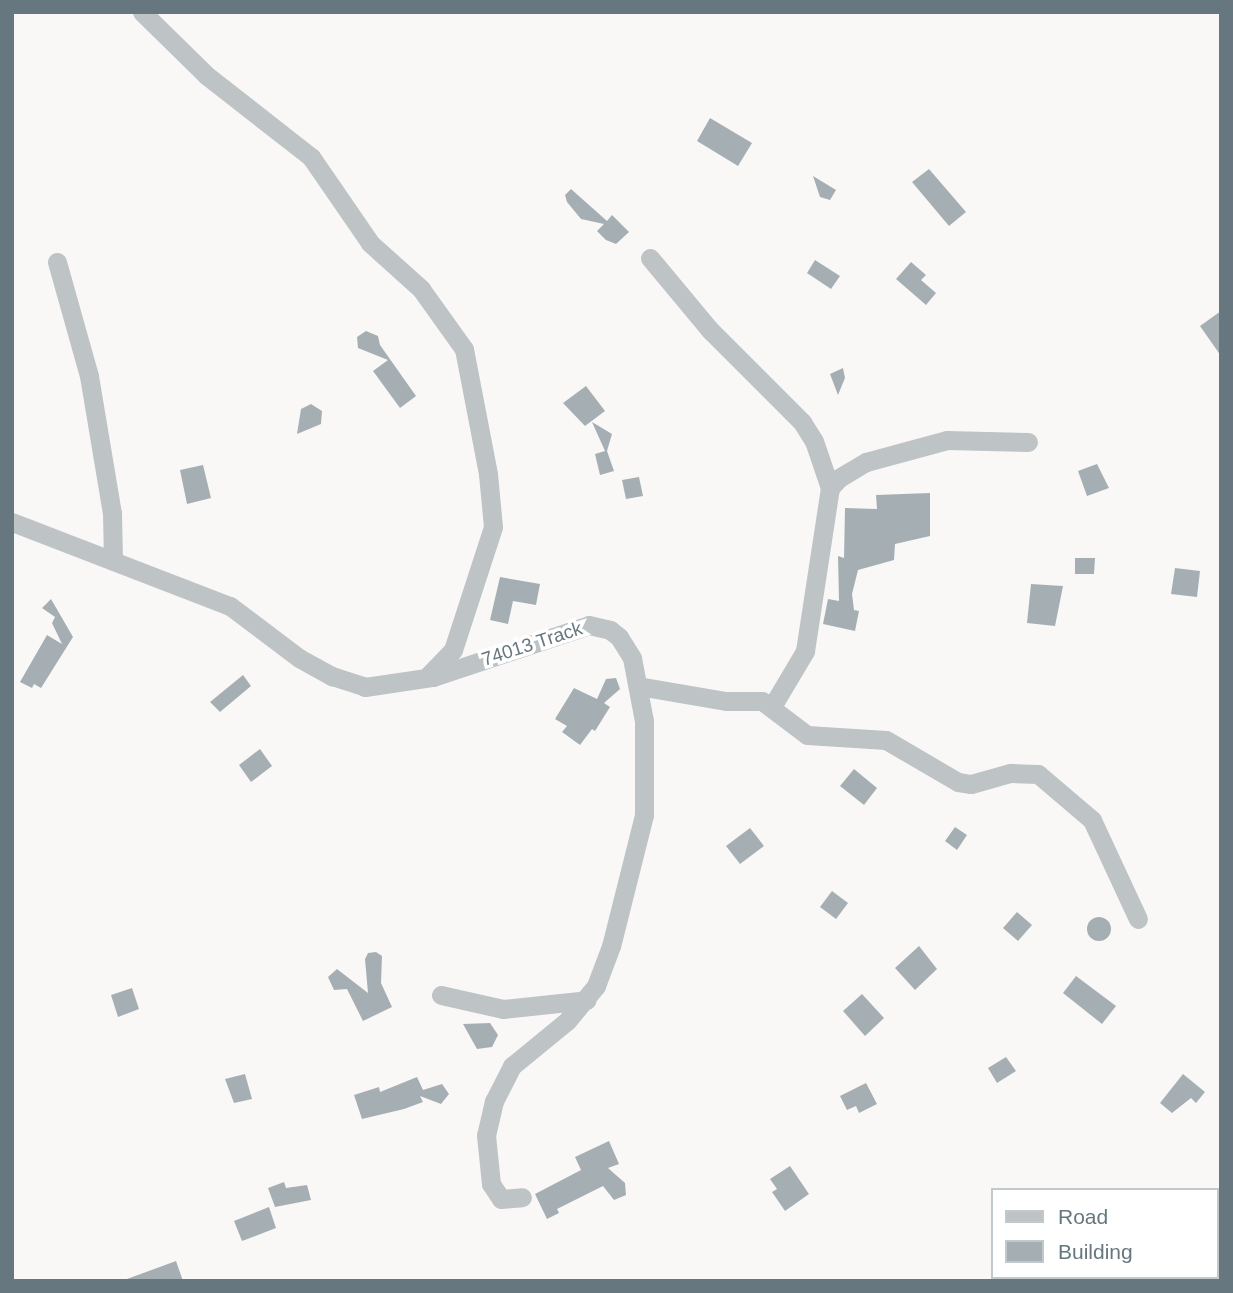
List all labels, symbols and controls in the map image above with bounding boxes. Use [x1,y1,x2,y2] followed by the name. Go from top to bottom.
[479,617,585,671] street label: 74013 Track
[992,1188,1219,1279] legend
[1058,1205,1108,1228] text: Road
[1058,1240,1133,1263] text: Building

